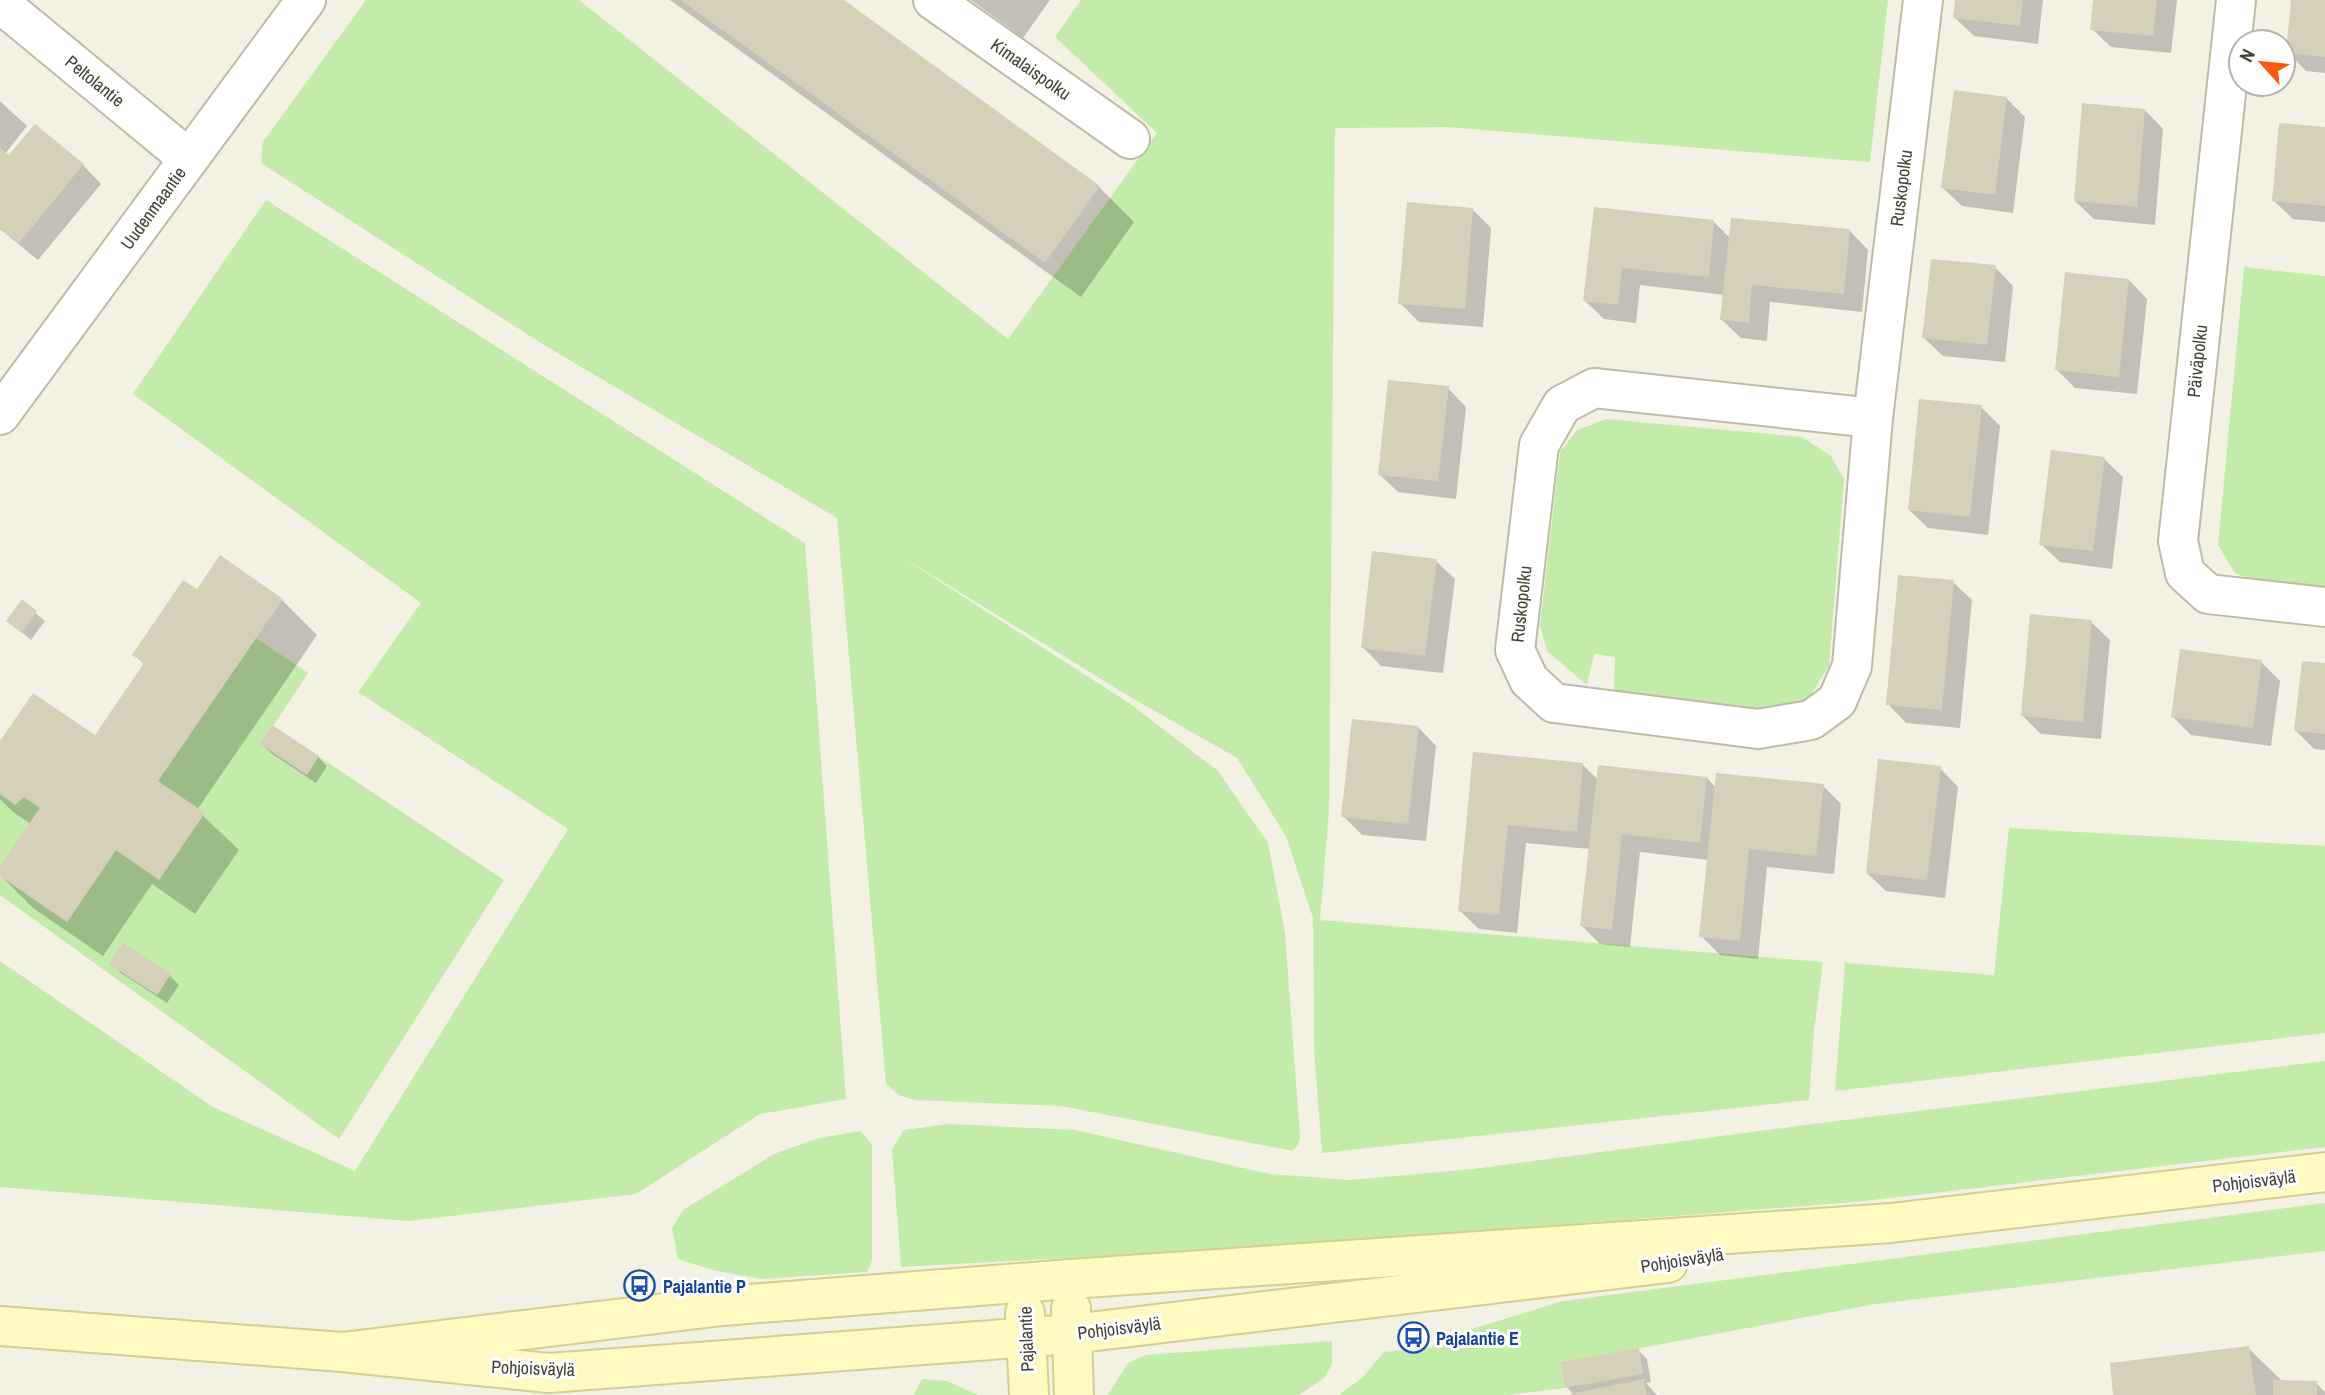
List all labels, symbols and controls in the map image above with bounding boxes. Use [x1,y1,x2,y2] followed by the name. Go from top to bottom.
[2227,28,2297,98] north arrow
[986,32,1076,106] street label: Kimalaispolku
[2233,44,2261,66] text: N
[60,49,130,113] street label: Peltolantie
[1884,148,1918,228] street label: Ruskopolku
[114,161,192,255] street label: Uudenmaantie
[2181,323,2213,399] street label: Päiväpolku
[1505,564,1537,644] street label: Ruskopolku
[2211,1163,2297,1199] street label: Pohjoisväylä
[1639,1241,1725,1279] street label: Pohjoisväylä
[623,1269,657,1303] bus stop icon: Pajalantie P
[663,1274,746,1299] place label: Pajalantie P
[1012,1306,1040,1372] street label: Pajalantie
[1076,1310,1162,1346] street label: Pohjoisväylä
[1396,1321,1430,1355] bus stop icon: Pajalantie E
[1436,1326,1519,1351] place label: Pajalantie E
[491,1354,575,1382] street label: Pohjoisväylä

